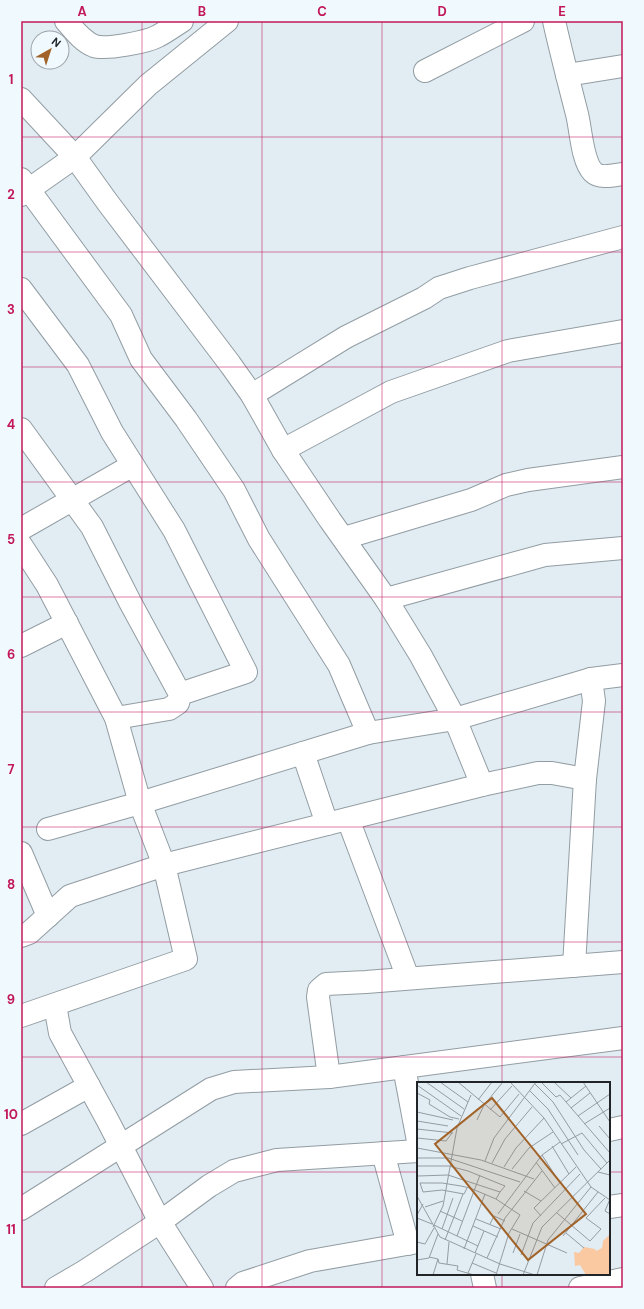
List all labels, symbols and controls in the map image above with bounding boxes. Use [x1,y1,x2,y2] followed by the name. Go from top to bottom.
[77,3,87,20] text: A
[198,3,206,20] text: B
[317,3,327,20] text: C
[437,3,447,20] text: D
[558,3,566,20] text: E
[30,30,70,70] north arrow
[49,34,64,50] text: N
[9,71,13,88] text: 1
[7,186,15,203] text: 2
[7,301,15,318] text: 3
[7,416,15,433] text: 4
[7,531,15,548] text: 5
[7,646,15,663] text: 6
[8,761,15,778] text: 7
[7,876,15,893] text: 8
[7,991,15,1008] text: 9
[417,1082,610,1275] inset map
[4,1106,18,1123] text: 10
[6,1221,16,1238] text: 11

